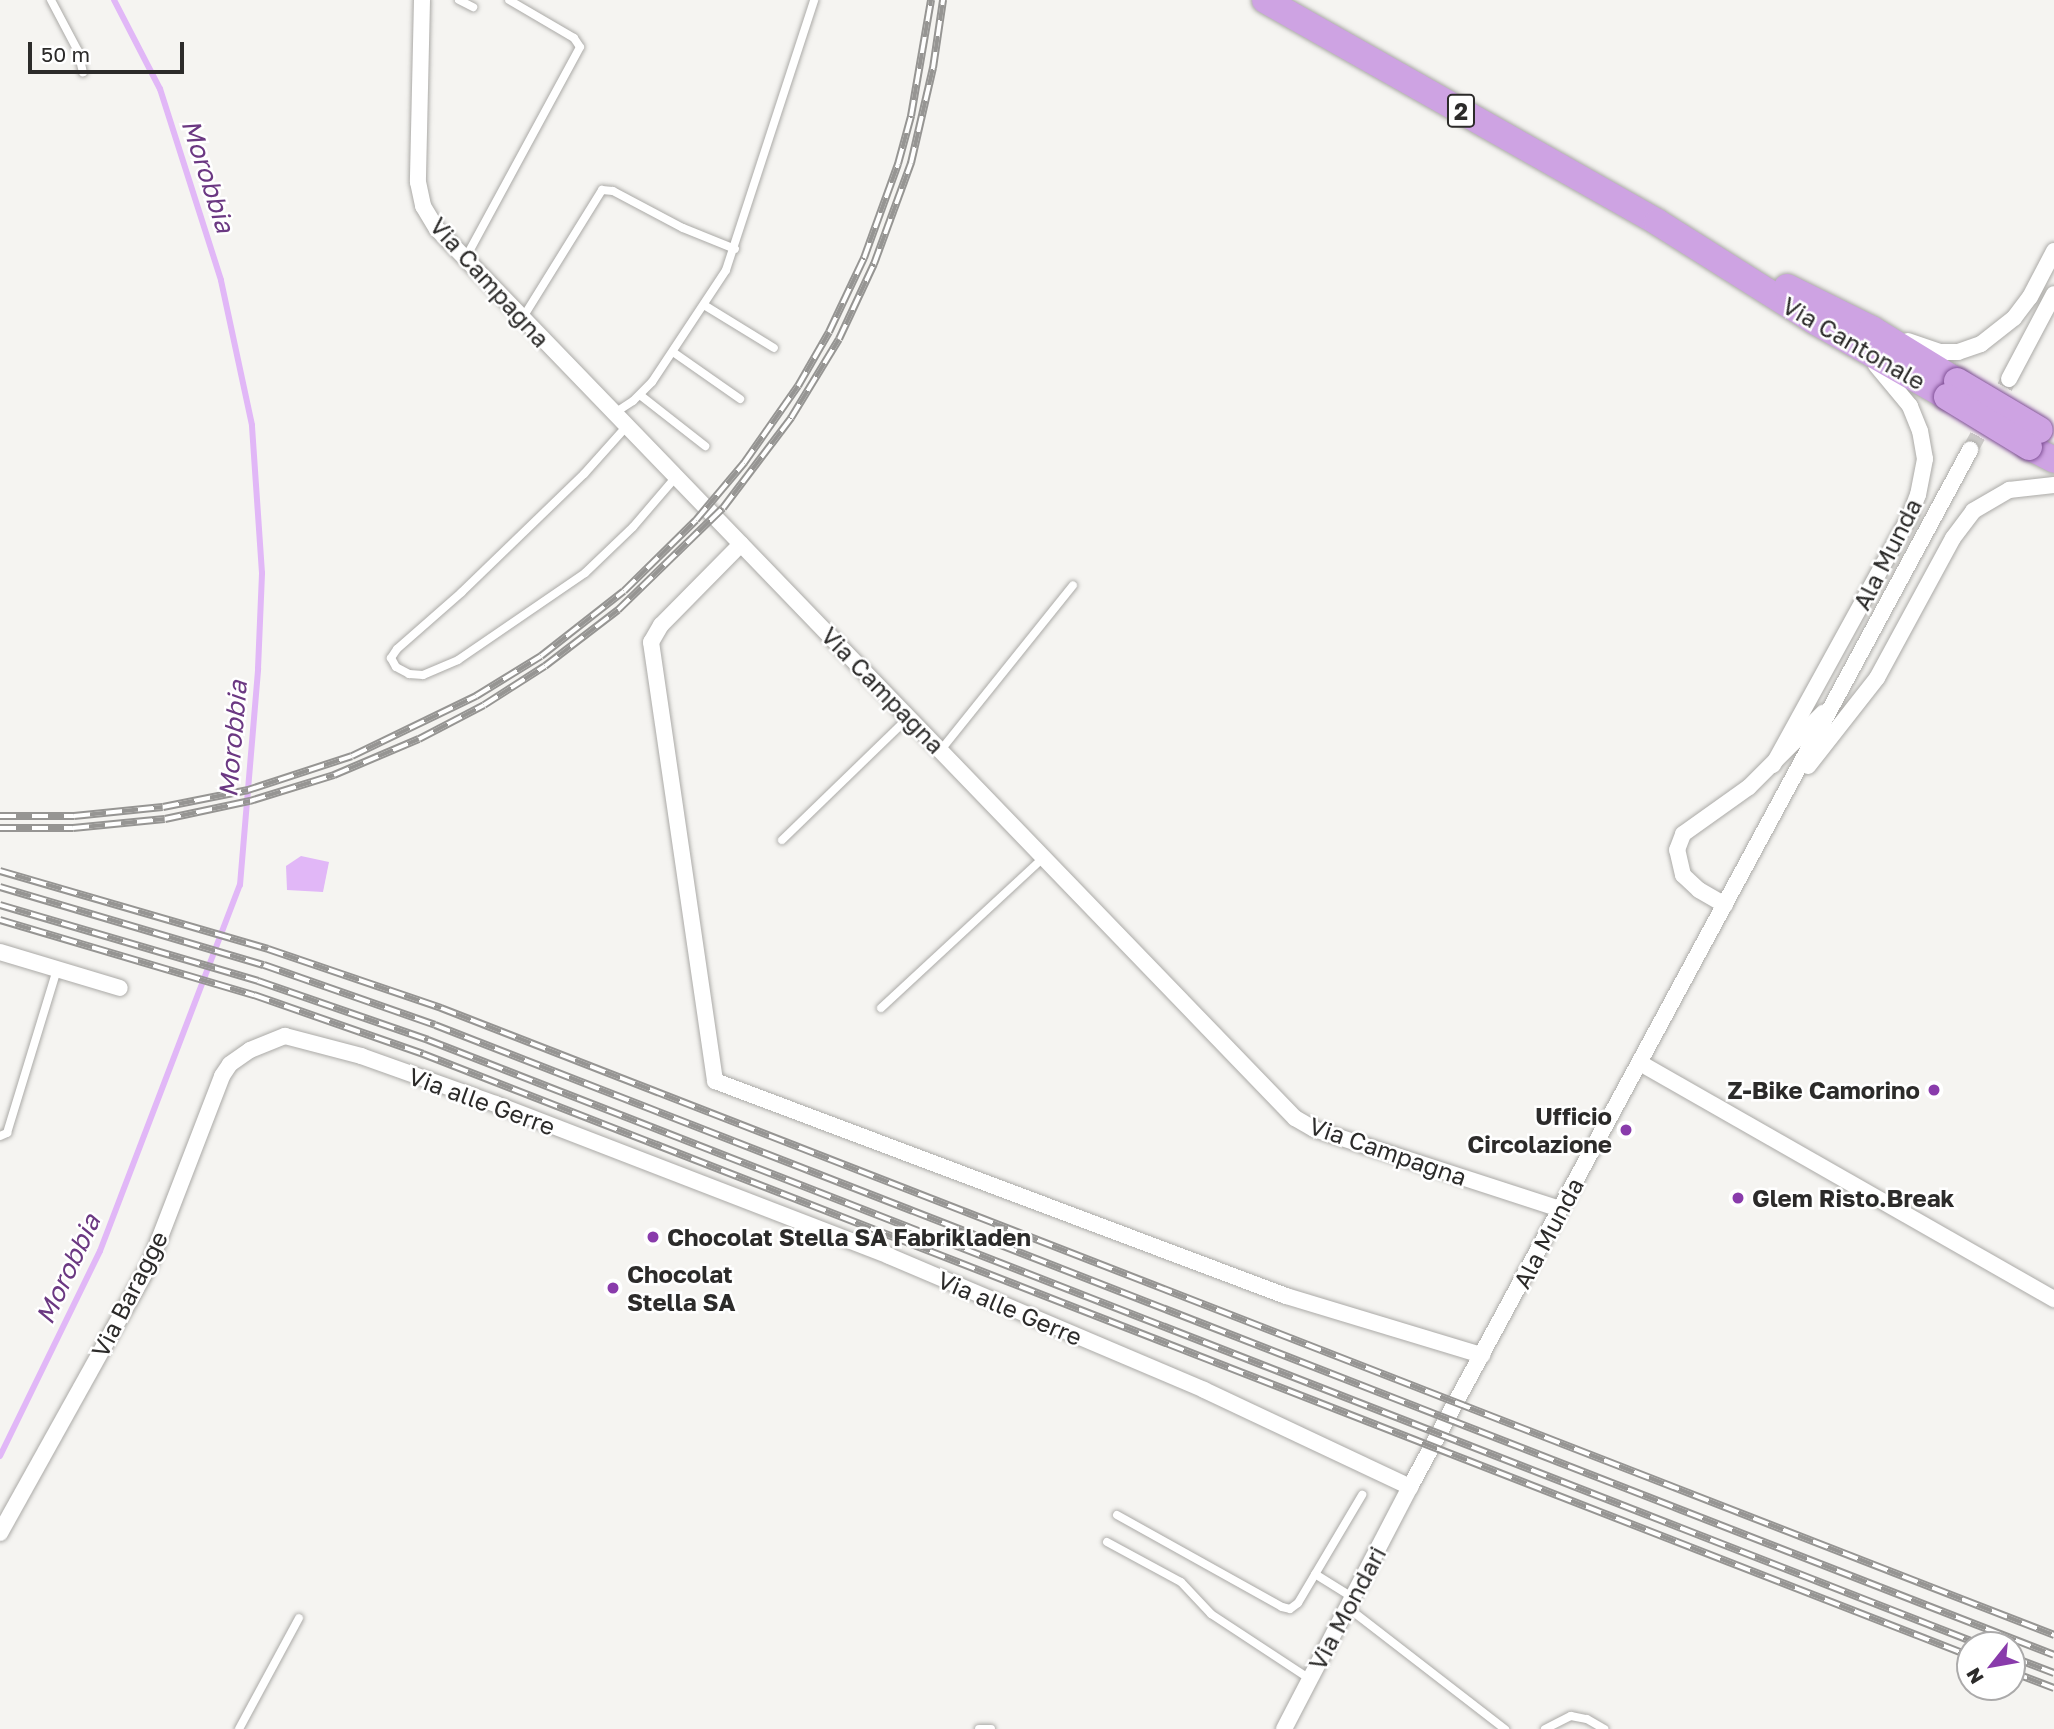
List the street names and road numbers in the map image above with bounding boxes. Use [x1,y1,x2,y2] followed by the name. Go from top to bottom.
[1445,92,1477,130] road number: 2
[424,211,556,353] street label: Via Campagna
[1777,290,1931,396] street label: Via Cantonale
[1847,494,1927,614] street label: Ala Munda
[815,621,951,759] street label: Via Campagna
[405,1061,559,1141] street label: Via alle Gerre
[1305,1111,1471,1191] street label: Via Campagna
[1507,1173,1589,1293] street label: Ala Munda
[85,1226,173,1362] street label: Via Baragge
[934,1265,1086,1351] street label: Via alle Gerre
[1302,1541,1392,1675] street label: Via Mondari

